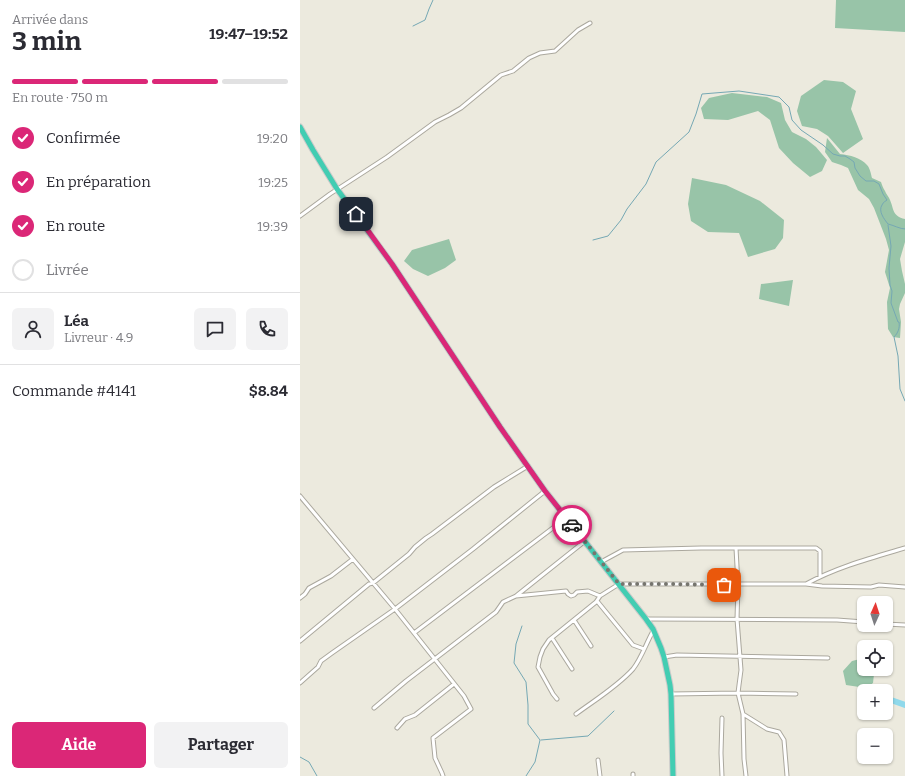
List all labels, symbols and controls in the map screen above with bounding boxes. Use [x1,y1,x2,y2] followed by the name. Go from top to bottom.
[12,12,88,27] text: Arrivée dans
[209,25,288,43] text: 19:47–19:52
[12,26,81,57] text: 3 min
[12,90,108,105] text: En route · 750 m
[12,127,34,149] icon: check
[46,129,120,147] text: Confirmée
[257,131,288,146] text: 19:20
[12,171,34,193] icon: check
[46,173,151,191] text: En préparation
[258,175,288,190] text: 19:25
[339,197,373,231] pin
[345,203,367,225] icon: home
[12,215,34,237] icon: check
[46,217,105,235] text: En route
[257,219,288,234] text: 19:39
[46,261,89,279] text: Livrée
[12,308,54,350] button: person
[194,308,236,350] button: chat
[246,308,288,350] button: phone
[64,312,89,330] text: Léa
[64,330,133,345] text: Livreur · 4.9
[12,382,136,400] text: Commande #4141
[249,382,288,400] text: $8.84
[552,505,592,545] courier
[561,514,583,536] icon: car
[707,568,741,602] pin
[713,574,735,596] icon: bag
[857,596,893,632] north arrow
[857,596,893,764] map controls
[857,640,893,676] button: locate
[857,684,893,720] button: +
[12,722,146,768] button: Aide
[154,722,288,768] button: Partager
[857,728,893,764] button: −

